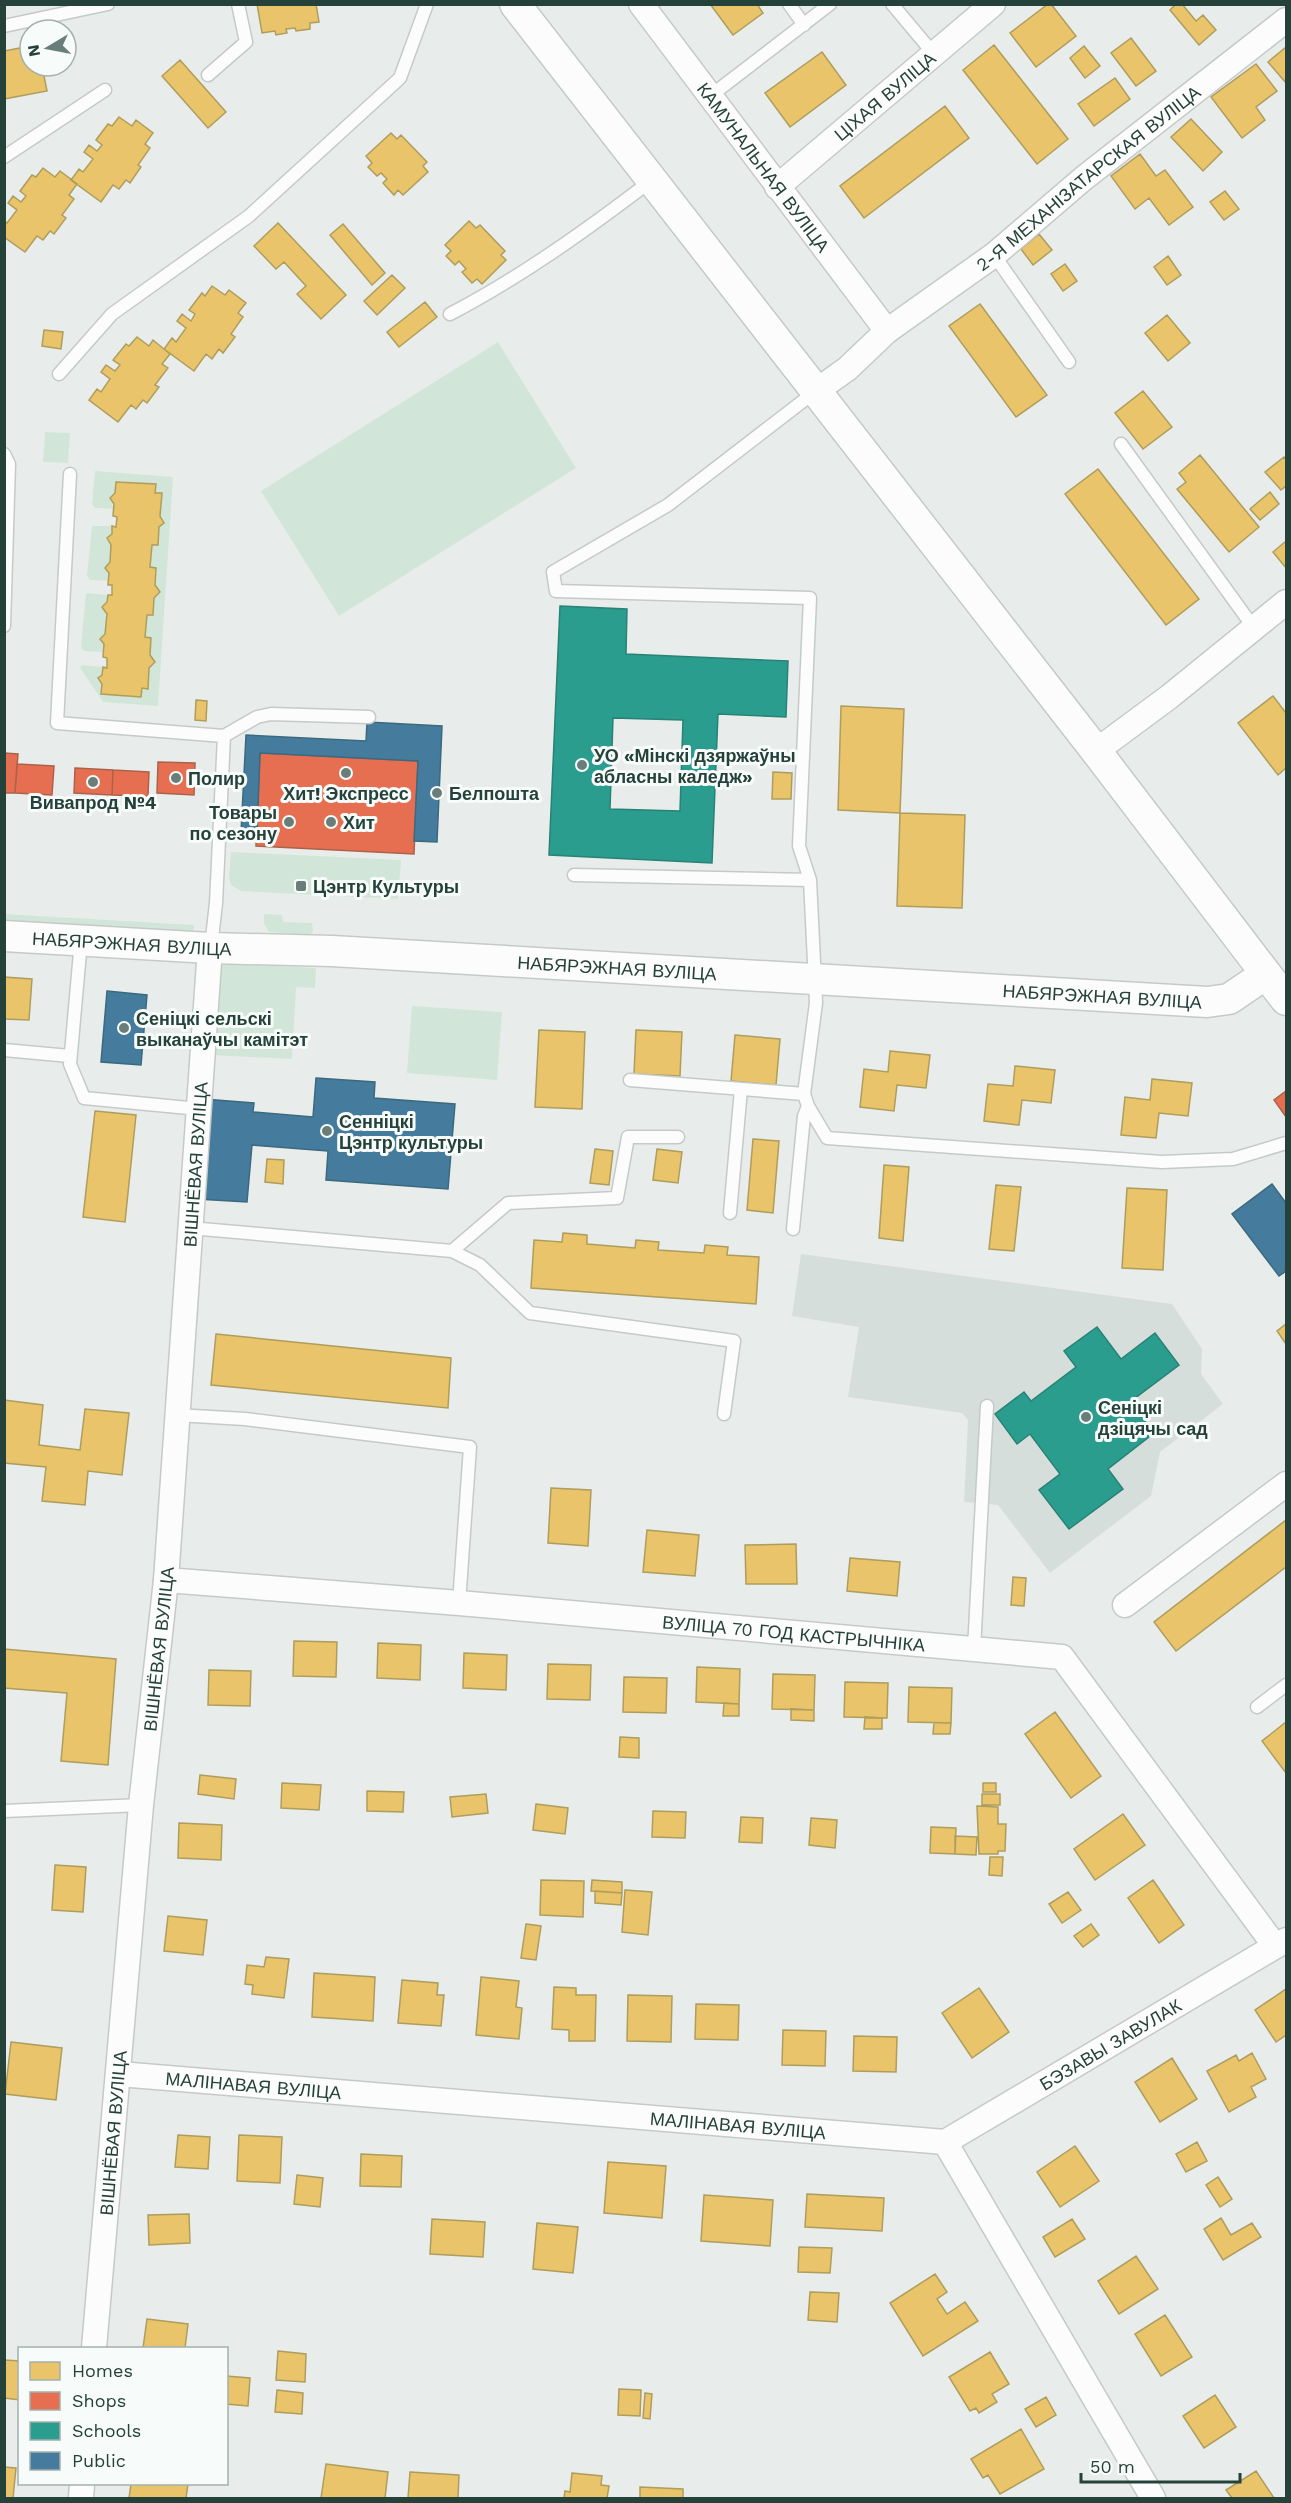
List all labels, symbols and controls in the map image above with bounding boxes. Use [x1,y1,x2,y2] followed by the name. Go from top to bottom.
[18,18,78,78] north arrow
[23,43,44,58] text: N
[830,47,939,145] street label: ЦІХАЯ ВУЛІЦА
[693,78,834,256] street label: КАМУНАЛЬНАЯ ВУЛІЦА
[972,81,1204,275] street label: 2-Я МЕХАНІЗАТАРСКАЯ ВУЛІЦА
[594,745,796,787] place label: УО «Мінскі дзяржаўны абласны каледж»
[575,758,589,772] marker: УО «Мінскі дзяржаўны абласны каледж»
[339,766,353,780] marker: Хит! Экспресс
[188,768,245,789] place label: Полир
[169,771,183,785] marker: Полир
[86,775,100,789] marker: Вивапрод №4
[283,783,409,804] place label: Хит! Экспресс
[449,783,540,804] place label: Белпошта
[430,786,444,800] marker: Белпошта
[30,792,157,813] place label: Вивапрод №4
[190,802,277,844] place label: Товары по сезону
[343,812,375,833] place label: Хит
[282,815,296,829] marker: Товары по сезону
[324,815,338,829] marker: Хит
[313,876,459,897] place label: Цэнтр Культуры
[294,879,308,893] marker: Цэнтр Культуры
[32,927,232,959] street label: НАБЯРЭЖНАЯ ВУЛІЦА
[517,951,717,984] street label: НАБЯРЭЖНАЯ ВУЛІЦА
[1002,980,1203,1012] street label: НАБЯРЭЖНАЯ ВУЛІЦА
[136,1008,308,1050] place label: Сеніцкі сельскі выканаўчы камітэт
[117,1021,131,1035] marker: Сеніцкі сельскі выканаўчы камітэт
[179,1081,211,1248] street label: ВІШНЁВАЯ ВУЛІЦА
[339,1111,483,1153] place label: Сенніцкі Цэнтр культуры
[320,1124,334,1138] marker: Сенніцкі Цэнтр культуры
[1098,1397,1208,1439] place label: Сеніцкі дзіцячы сад
[1079,1410,1093,1424] marker: Сеніцкі дзіцячы сад
[139,1566,177,1732] street label: ВІШНЁВАЯ ВУЛІЦА
[662,1611,926,1655] street label: ВУЛІЦА 70 ГОД КАСТРЫЧНІКА
[1036,1994,1185,2094] street label: БЭЗАВЫ ЗАВУЛАК
[95,2049,130,2216] street label: ВІШНЁВАЯ ВУЛІЦА
[165,2067,342,2103] street label: МАЛІНАВАЯ ВУЛІЦА
[649,2107,827,2143] street label: МАЛІНАВАЯ ВУЛІЦА
[18,2347,228,2485] legend
[72,2360,133,2381] text: Homes
[72,2390,126,2411] text: Shops
[72,2420,141,2441] text: Schools
[1081,2446,1240,2484] scale bar
[72,2450,126,2471] text: Public
[1090,2456,1135,2477] text: 50 m

